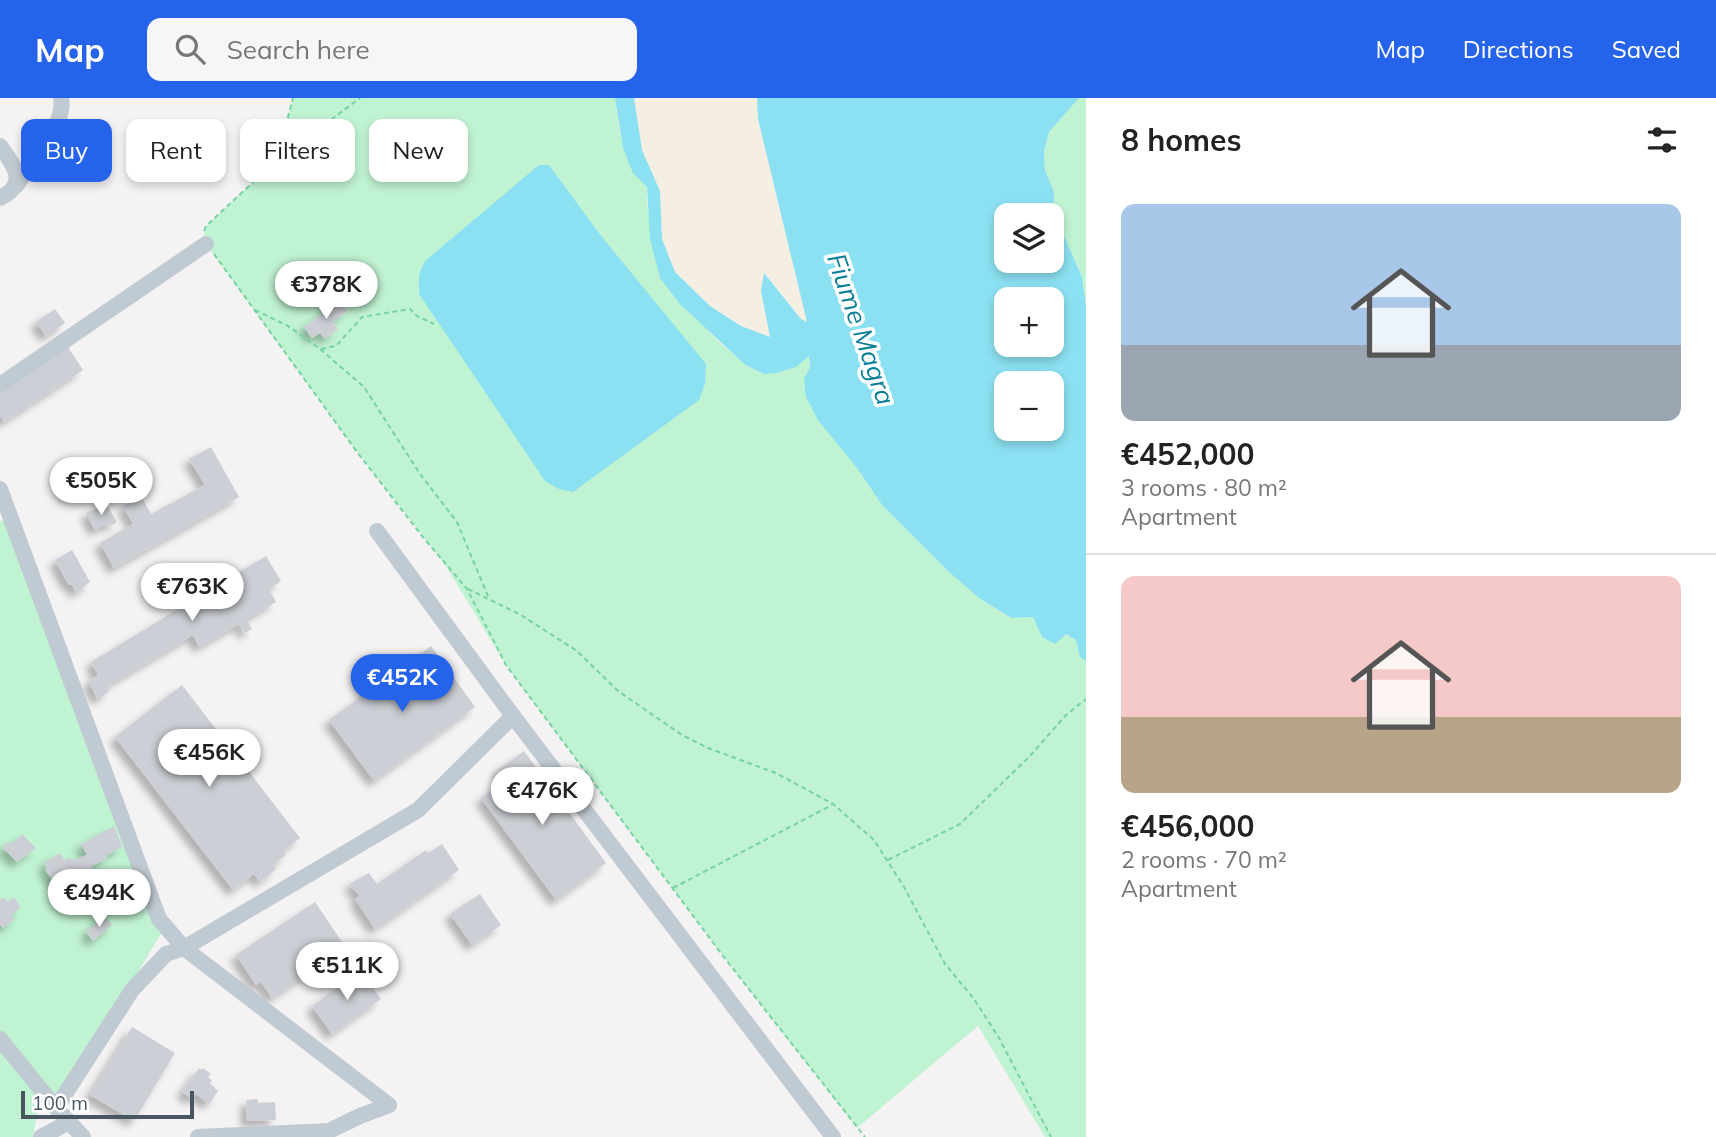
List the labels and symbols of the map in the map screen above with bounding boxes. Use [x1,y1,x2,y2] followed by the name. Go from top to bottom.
[820,249,903,409] water label: Fiume Magra
[277,262,375,321] pin: €378K
[52,458,150,517] pin: €505K
[143,564,241,623] pin: €763K
[353,654,451,714] pin: €452K
[160,730,258,789] pin: €456K
[493,768,591,827] pin: €476K
[50,870,148,929] pin: €494K
[298,942,396,1002] pin: €511K
[21,1088,194,1120] scale bar

